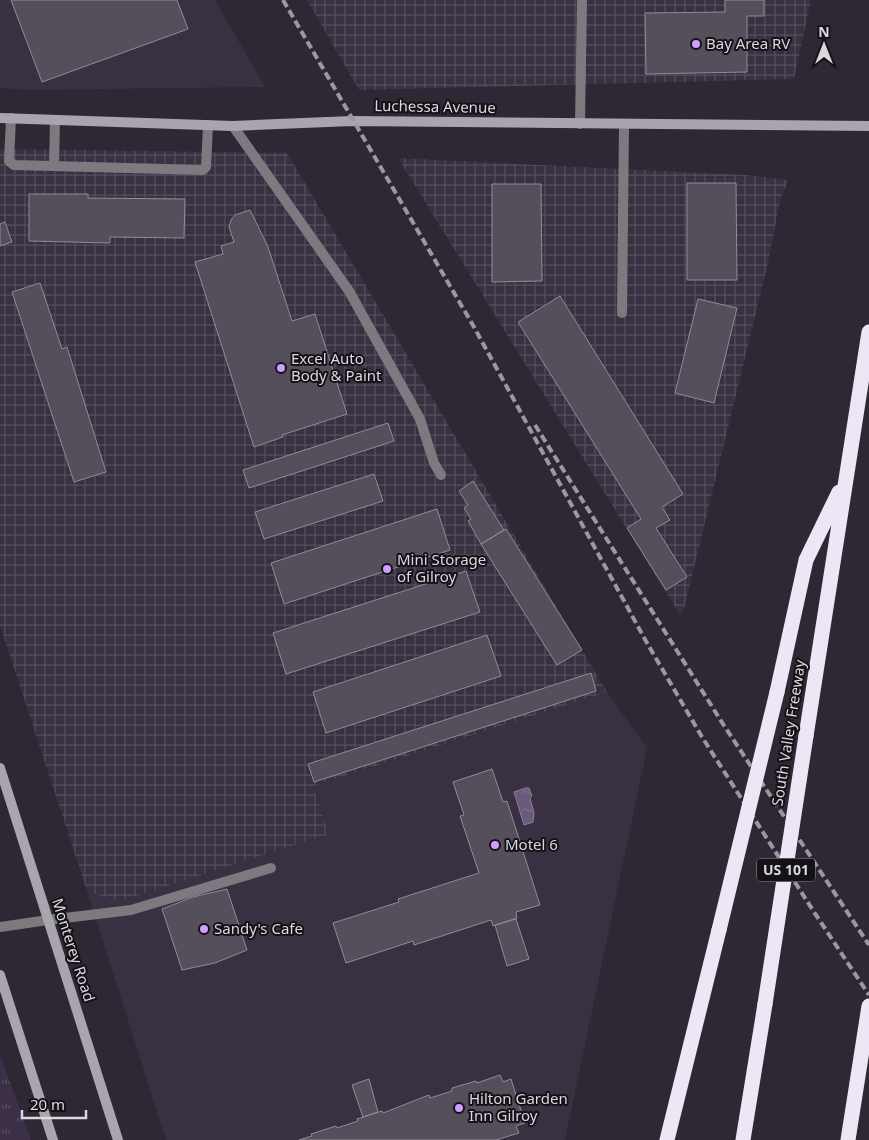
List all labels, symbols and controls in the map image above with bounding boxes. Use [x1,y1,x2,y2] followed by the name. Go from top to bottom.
[799,20,849,70] north arrow
[818,22,830,41] text: N
[706,33,790,53] place label: Bay Area RV
[690,38,702,50] marker: Bay Area RV
[374,95,496,117] street label: Luchessa Avenue
[291,348,382,385] place label: Excel Auto Body & Paint
[275,362,287,374] marker: Excel Auto Body & Paint
[397,549,486,586] place label: Mini Storage of Gilroy
[381,563,393,575] marker: Mini Storage of Gilroy
[767,658,810,807] street label: South Valley Freeway
[505,834,558,854] place label: Motel 6
[489,839,501,851] marker: Motel 6
[757,858,815,882] road number: US 101
[48,895,100,1004] street label: Monterey Road
[214,918,303,938] place label: Sandy's Cafe
[198,923,210,935] marker: Sandy's Cafe
[22,1088,86,1120] scale bar
[469,1088,568,1125] place label: Hilton Garden Inn Gilroy
[30,1094,65,1114] text: 20 m
[453,1102,465,1114] marker: Hilton Garden Inn Gilroy

